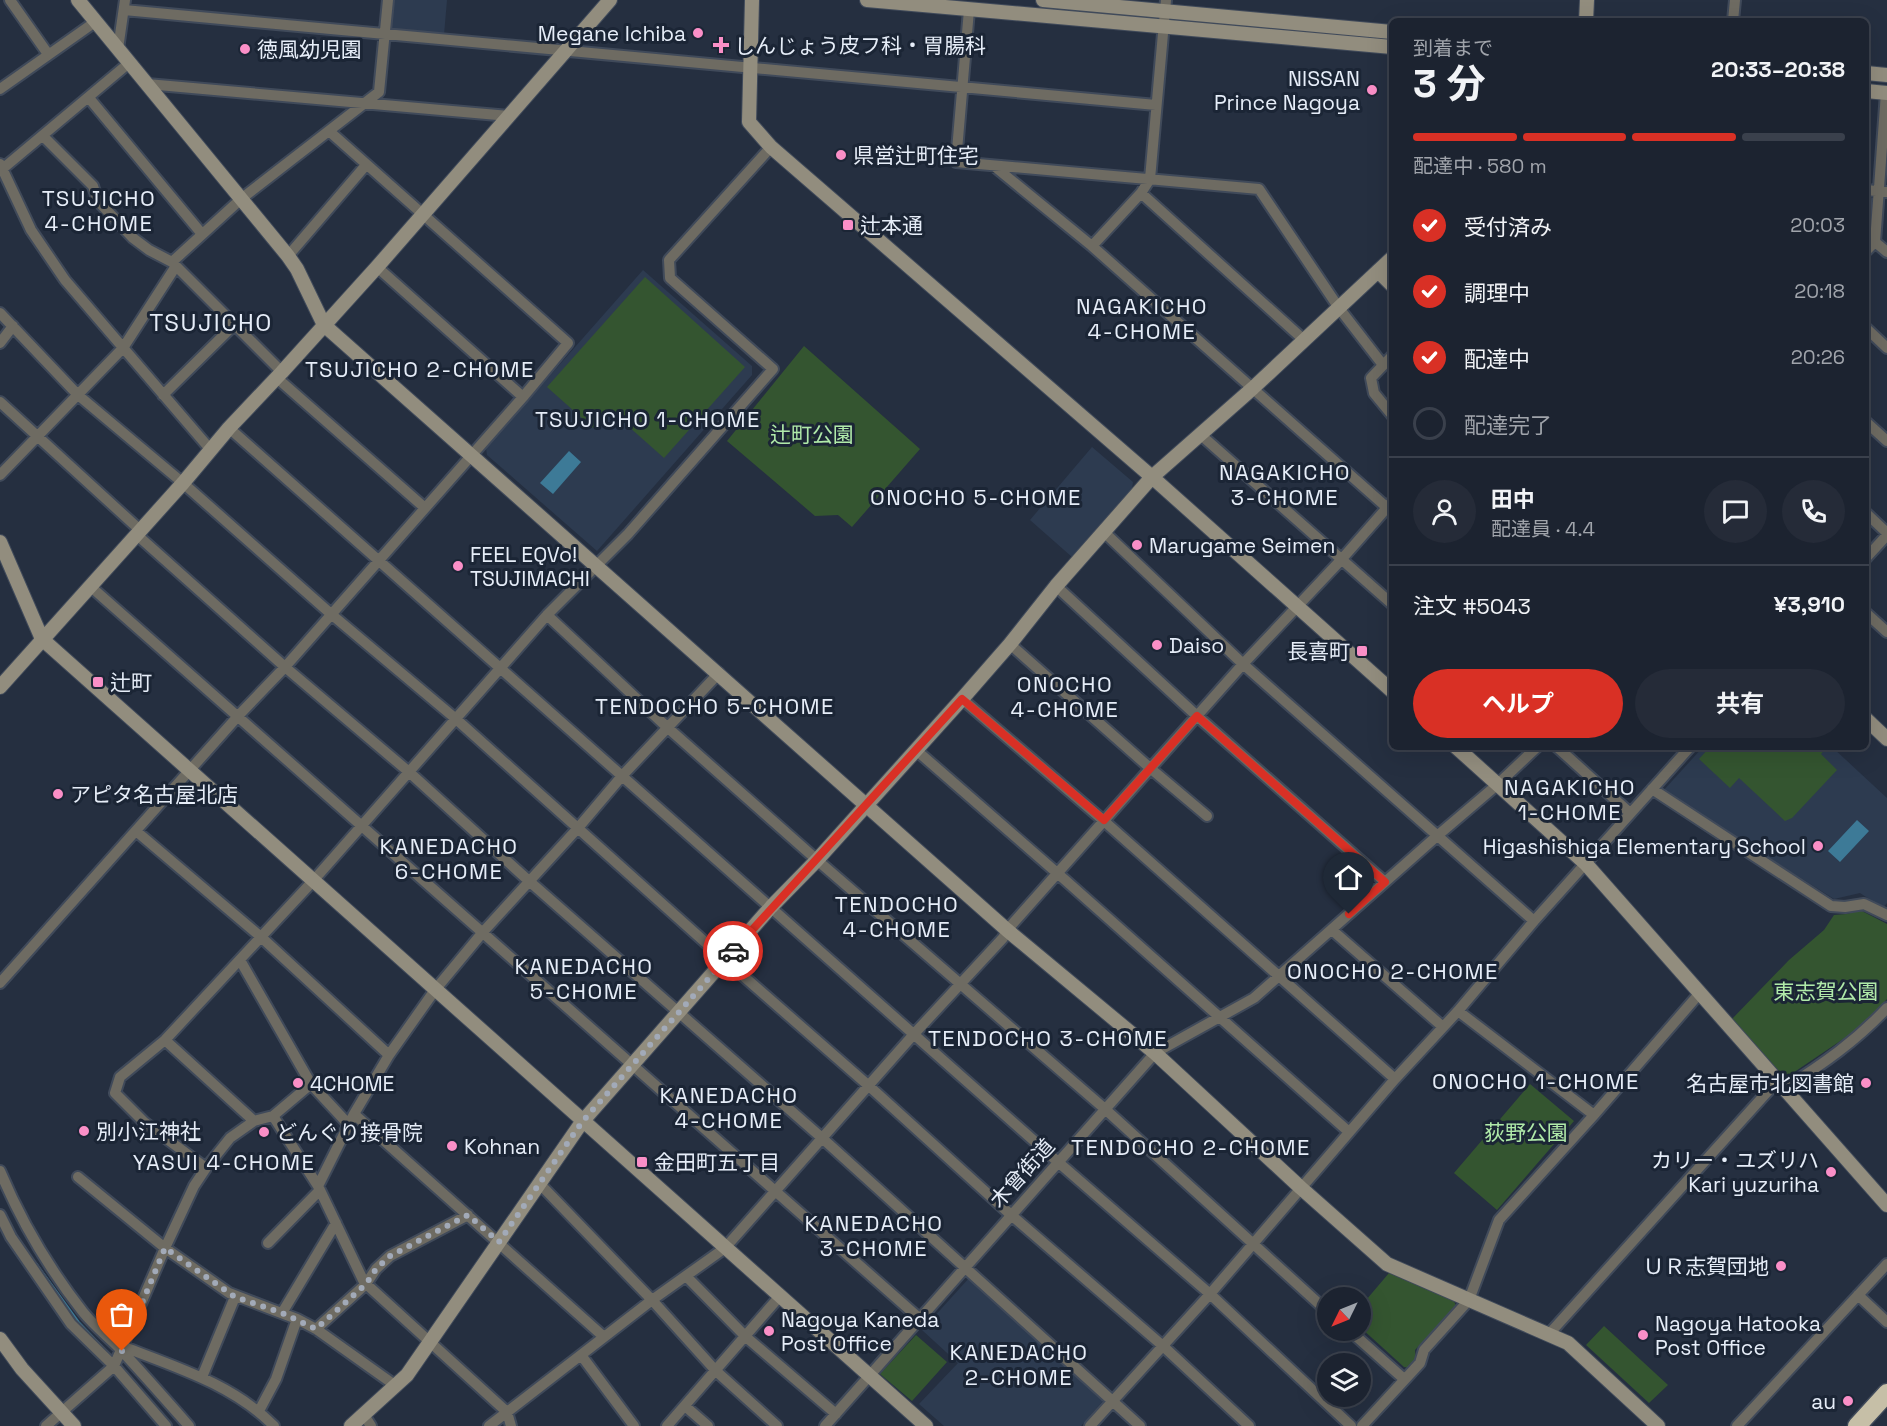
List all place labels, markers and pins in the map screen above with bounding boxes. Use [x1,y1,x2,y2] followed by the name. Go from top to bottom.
[538,20,686,47] place label: Megane Ichiba
[691,26,705,40] marker: Megane Ichiba
[734,32,986,59] place label: しんじょう皮フ科・胃腸科
[257,36,362,63] place label: 徳風幼児園
[712,36,730,54] marker: しんじょう皮フ科・胃腸科
[238,42,252,56] marker: 徳風幼児園
[1214,65,1360,116] place label: NISSAN Prince Nagoya
[1365,83,1379,97] marker: NISSAN Prince Nagoya
[853,142,979,169] place label: 県営辻町住宅
[834,148,848,162] marker: 県営辻町住宅
[860,212,923,239] place label: 辻本通
[841,218,855,232] marker: 辻本通
[1149,532,1335,559] place label: Marugame Seimen
[1130,538,1144,552] marker: Marugame Seimen
[470,541,590,592] place label: FEEL EQVo! TSUJIMACHI
[451,559,465,573] marker: FEEL EQVo! TSUJIMACHI
[1169,632,1224,659] place label: Daiso
[1150,638,1164,652] marker: Daiso
[1287,638,1350,665] place label: 長喜町
[1355,644,1369,658] marker: 長喜町
[110,669,152,696] place label: 辻町
[91,675,105,689] marker: 辻町
[70,781,238,808] place label: アピタ名古屋北店
[51,787,65,801] marker: アピタ名古屋北店
[1483,833,1806,860] place label: Higashishiga Elementary School
[1811,839,1825,853] marker: Higashishiga Elementary School
[1323,852,1374,914] pin
[310,1070,394,1097] place label: 4CHOME
[1686,1070,1854,1097] place label: 名古屋市北図書館
[291,1076,305,1090] marker: 4CHOME
[1859,1076,1873,1090] marker: 名古屋市北図書館
[96,1118,201,1145] place label: 別小江神社
[276,1119,423,1146] place label: どんぐり接骨院
[77,1124,91,1138] marker: 別小江神社
[257,1125,271,1139] marker: どんぐり接骨院
[464,1133,540,1160] place label: Kohnan
[445,1139,459,1153] marker: Kohnan
[1651,1147,1819,1198] place label: カリー・ユズリハ Kari yuzuriha
[654,1149,780,1176] place label: 金田町五丁目
[635,1155,649,1169] marker: 金田町五丁目
[1824,1165,1838,1179] marker: カリー・ユズリハ Kari yuzuriha
[1643,1253,1769,1280] place label: ＵＲ志賀団地
[1774,1259,1788,1273] marker: ＵＲ志賀団地
[96,1289,147,1351] pin
[781,1306,939,1357] place label: Nagoya Kaneda Post Office
[1655,1310,1821,1361] place label: Nagoya Hatooka Post Office
[762,1324,776,1338] marker: Nagoya Kaneda Post Office
[1636,1328,1650,1342] marker: Nagoya Hatooka Post Office
[1811,1388,1836,1415] place label: au
[1841,1394,1855,1408] marker: au

